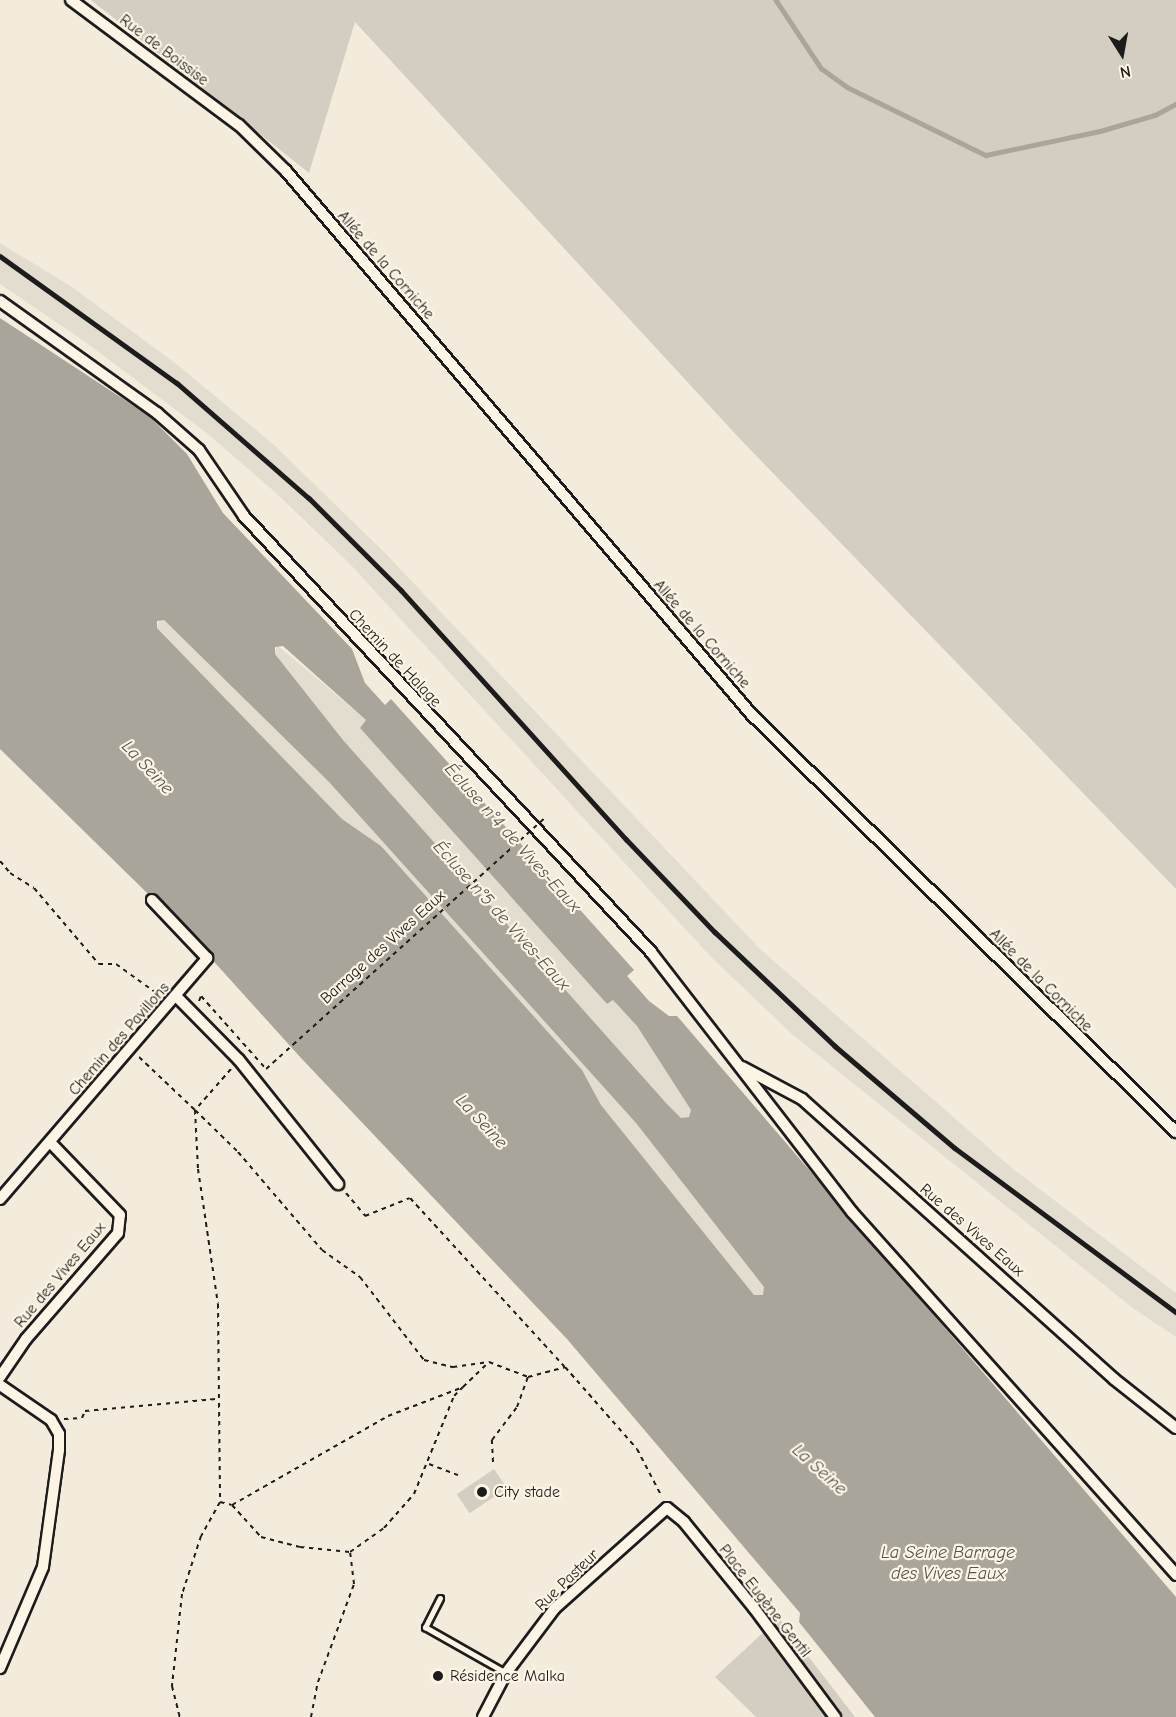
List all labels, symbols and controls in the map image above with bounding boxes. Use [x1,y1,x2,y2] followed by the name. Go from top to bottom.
[116,10,212,90] street label: Rue de Boissise
[1092,24,1152,84] north arrow
[1119,62,1132,81] text: N
[333,207,439,323] street label: Allée de la Corniche
[649,576,755,692] street label: Allée de la Corniche
[345,605,445,711] street label: Chemin de Halage
[117,736,177,800] water label: La Seine
[439,759,585,917] water label: Écluse n°4 de Vives-Eaux
[428,837,574,995] water label: Écluse n°5 de Vives-Eaux
[317,886,449,1008] street label: Barrage des Vives Eaux
[985,924,1097,1036] street label: Allée de la Corniche
[65,978,173,1100] street label: Chemin des Pavillons
[451,1090,511,1154] water label: La Seine
[916,1180,1028,1280] street label: Rue des Vives Eaux
[10,1218,110,1332] street label: Rue des Vives Eaux
[787,1440,851,1500] water label: La Seine
[494,1482,560,1502] place label: City stade
[475,1485,489,1499] marker: City stade
[715,1541,815,1661] street label: Place Eugène Gentil
[881,1543,1015,1586] water label: La Seine Barrage des Vives Eaux
[531,1545,603,1615] street label: Rue Pasteur
[450,1666,565,1686] place label: Résidence Malka
[431,1669,445,1683] marker: Résidence Malka

